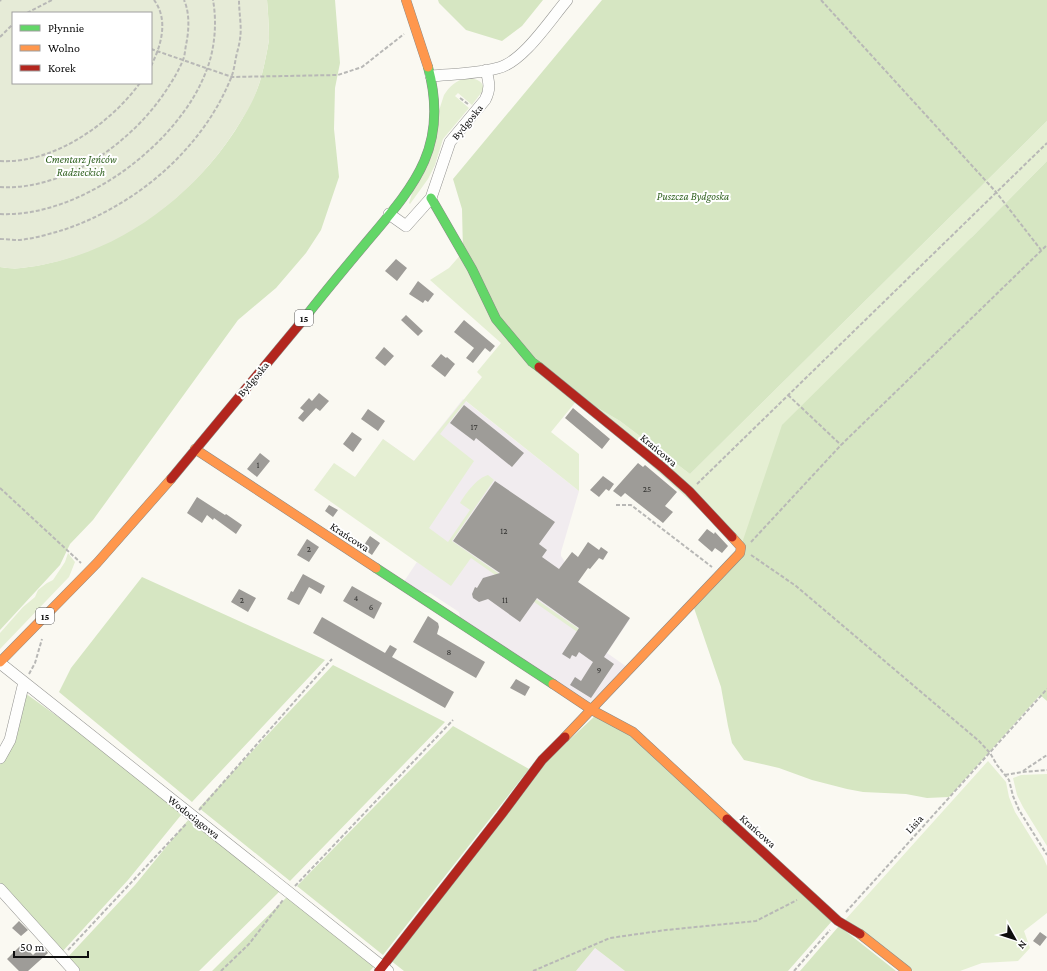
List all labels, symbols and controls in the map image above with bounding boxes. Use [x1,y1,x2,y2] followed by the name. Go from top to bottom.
[12,12,152,84] legend
[48,21,84,35] text: Płynnie
[48,41,80,55] text: Wolno
[48,61,76,75] text: Korek
[449,102,486,143] street label: Bydgoska
[45,153,117,178] park label: Cmentarz Jeńców Radzieckich
[657,190,729,203] park label: Puszcza Bydgoska
[295,310,313,326] road number: 15
[235,359,272,400] street label: Bydgoska
[470,422,478,432] house number: 17
[638,431,680,469] street label: Krańcowa
[257,460,260,470] house number: 1
[643,484,651,494] house number: 25
[328,520,372,554] street label: Krańcowa
[500,526,508,536] house number: 12
[307,544,311,554] house number: 2
[354,593,359,603] house number: 4
[240,595,244,605] house number: 2
[502,595,508,605] house number: 11
[369,602,374,612] house number: 6
[36,608,54,624] road number: 15
[447,647,452,657] house number: 8
[597,665,602,675] house number: 9
[165,793,222,842] street label: Wodociągowa
[738,812,778,850] street label: Krańcowa
[903,812,925,836] street label: Lisia
[995,919,1035,959] north arrow
[14,933,88,959] scale bar
[1015,939,1030,952] text: N
[20,940,45,954] text: 50 m

